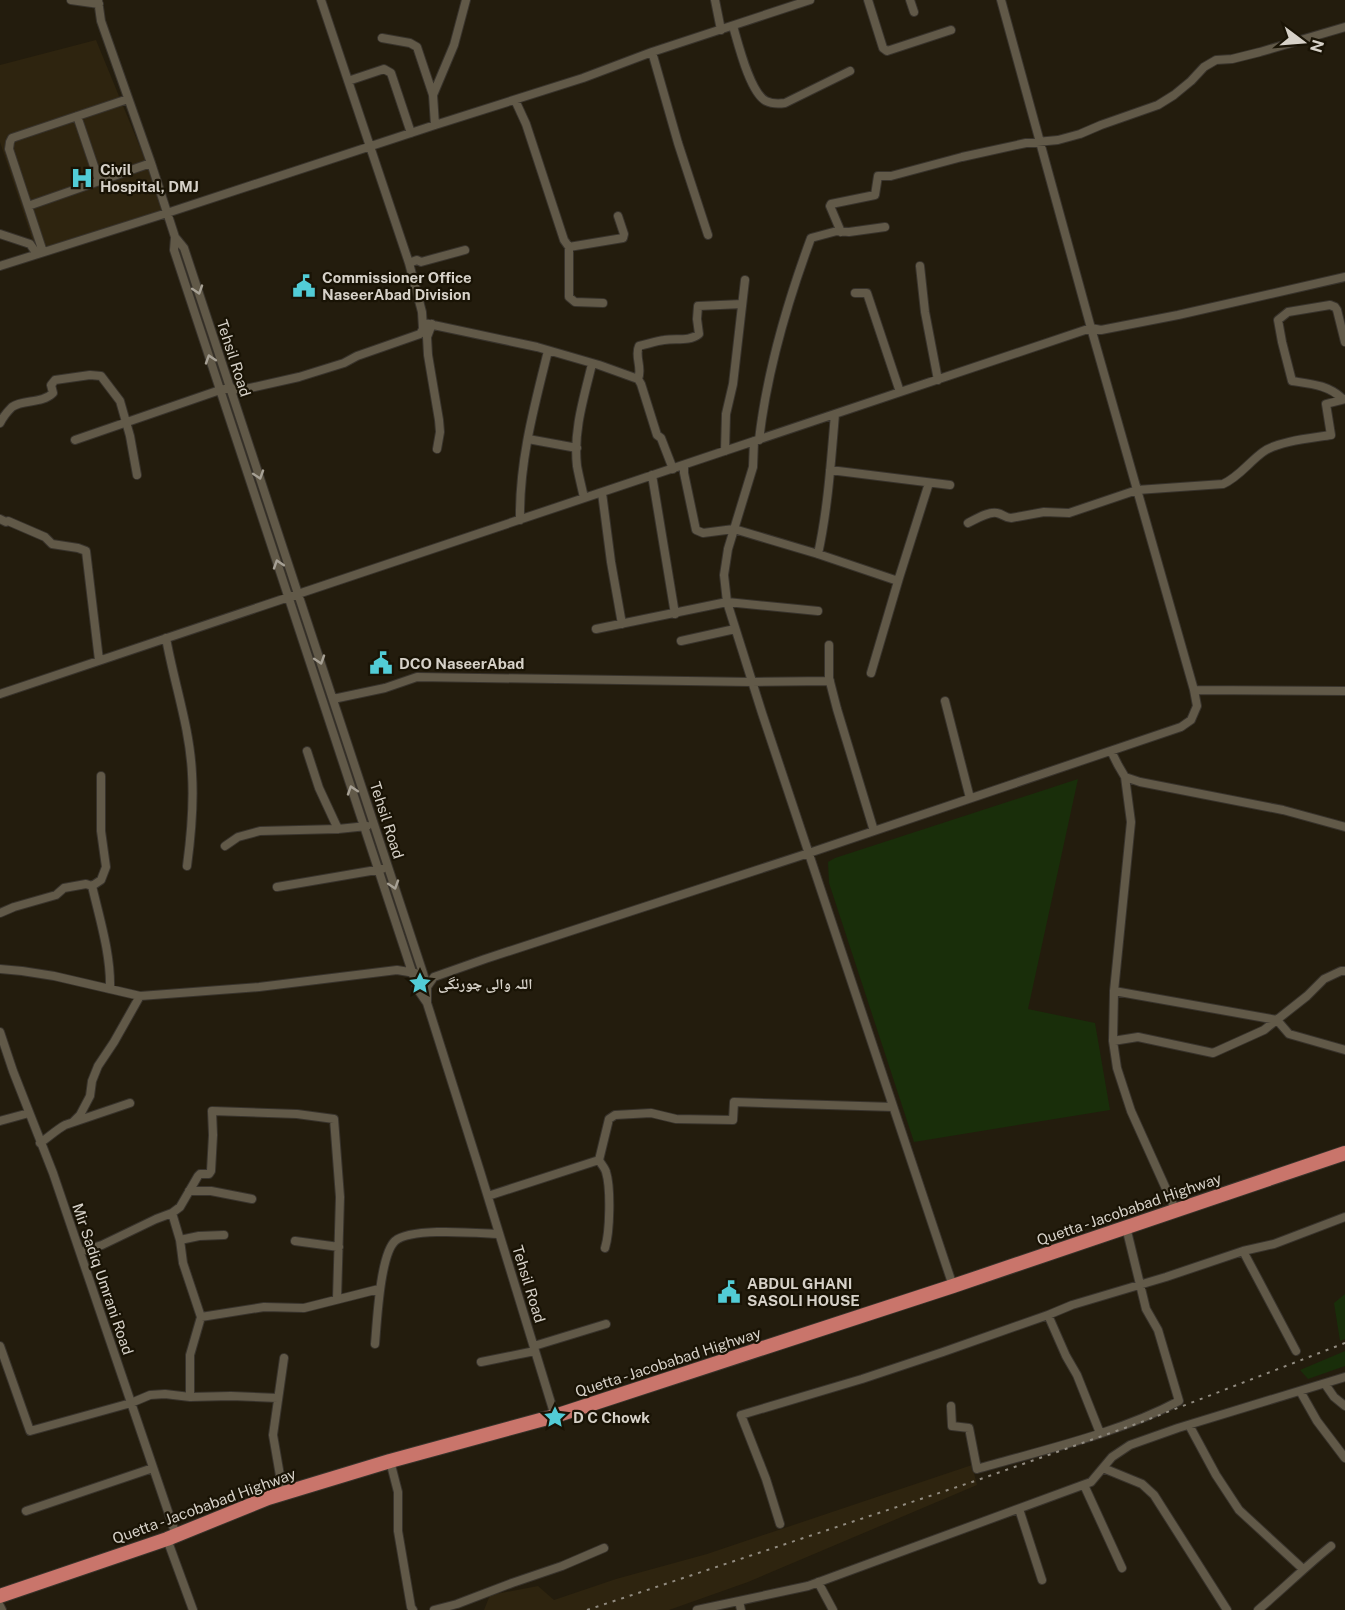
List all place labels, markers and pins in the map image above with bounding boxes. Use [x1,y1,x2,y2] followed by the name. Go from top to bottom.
[100,161,199,195] place label: Civil Hospital, DMJ
[69,165,95,191] hospital icon: Civil Hospital, DMJ
[322,269,472,303] place label: Commissioner Office NaseerAbad Division
[291,273,317,299] public building icon: Commissioner Office NaseerAbad Division
[368,650,394,676] public building icon: DCO NaseerAbad
[399,655,524,672] place label: DCO NaseerAbad
[407,970,433,996] place icon: اللہ والی چورنگی
[438,975,532,993] place label: اللہ والی چورنگی
[747,1275,860,1309] place label: ABDUL GHANI SASOLI HOUSE
[716,1279,742,1305] public building icon: ABDUL GHANI SASOLI HOUSE
[542,1404,568,1430] place icon: D C Chowk
[573,1409,650,1426] place label: D C Chowk

